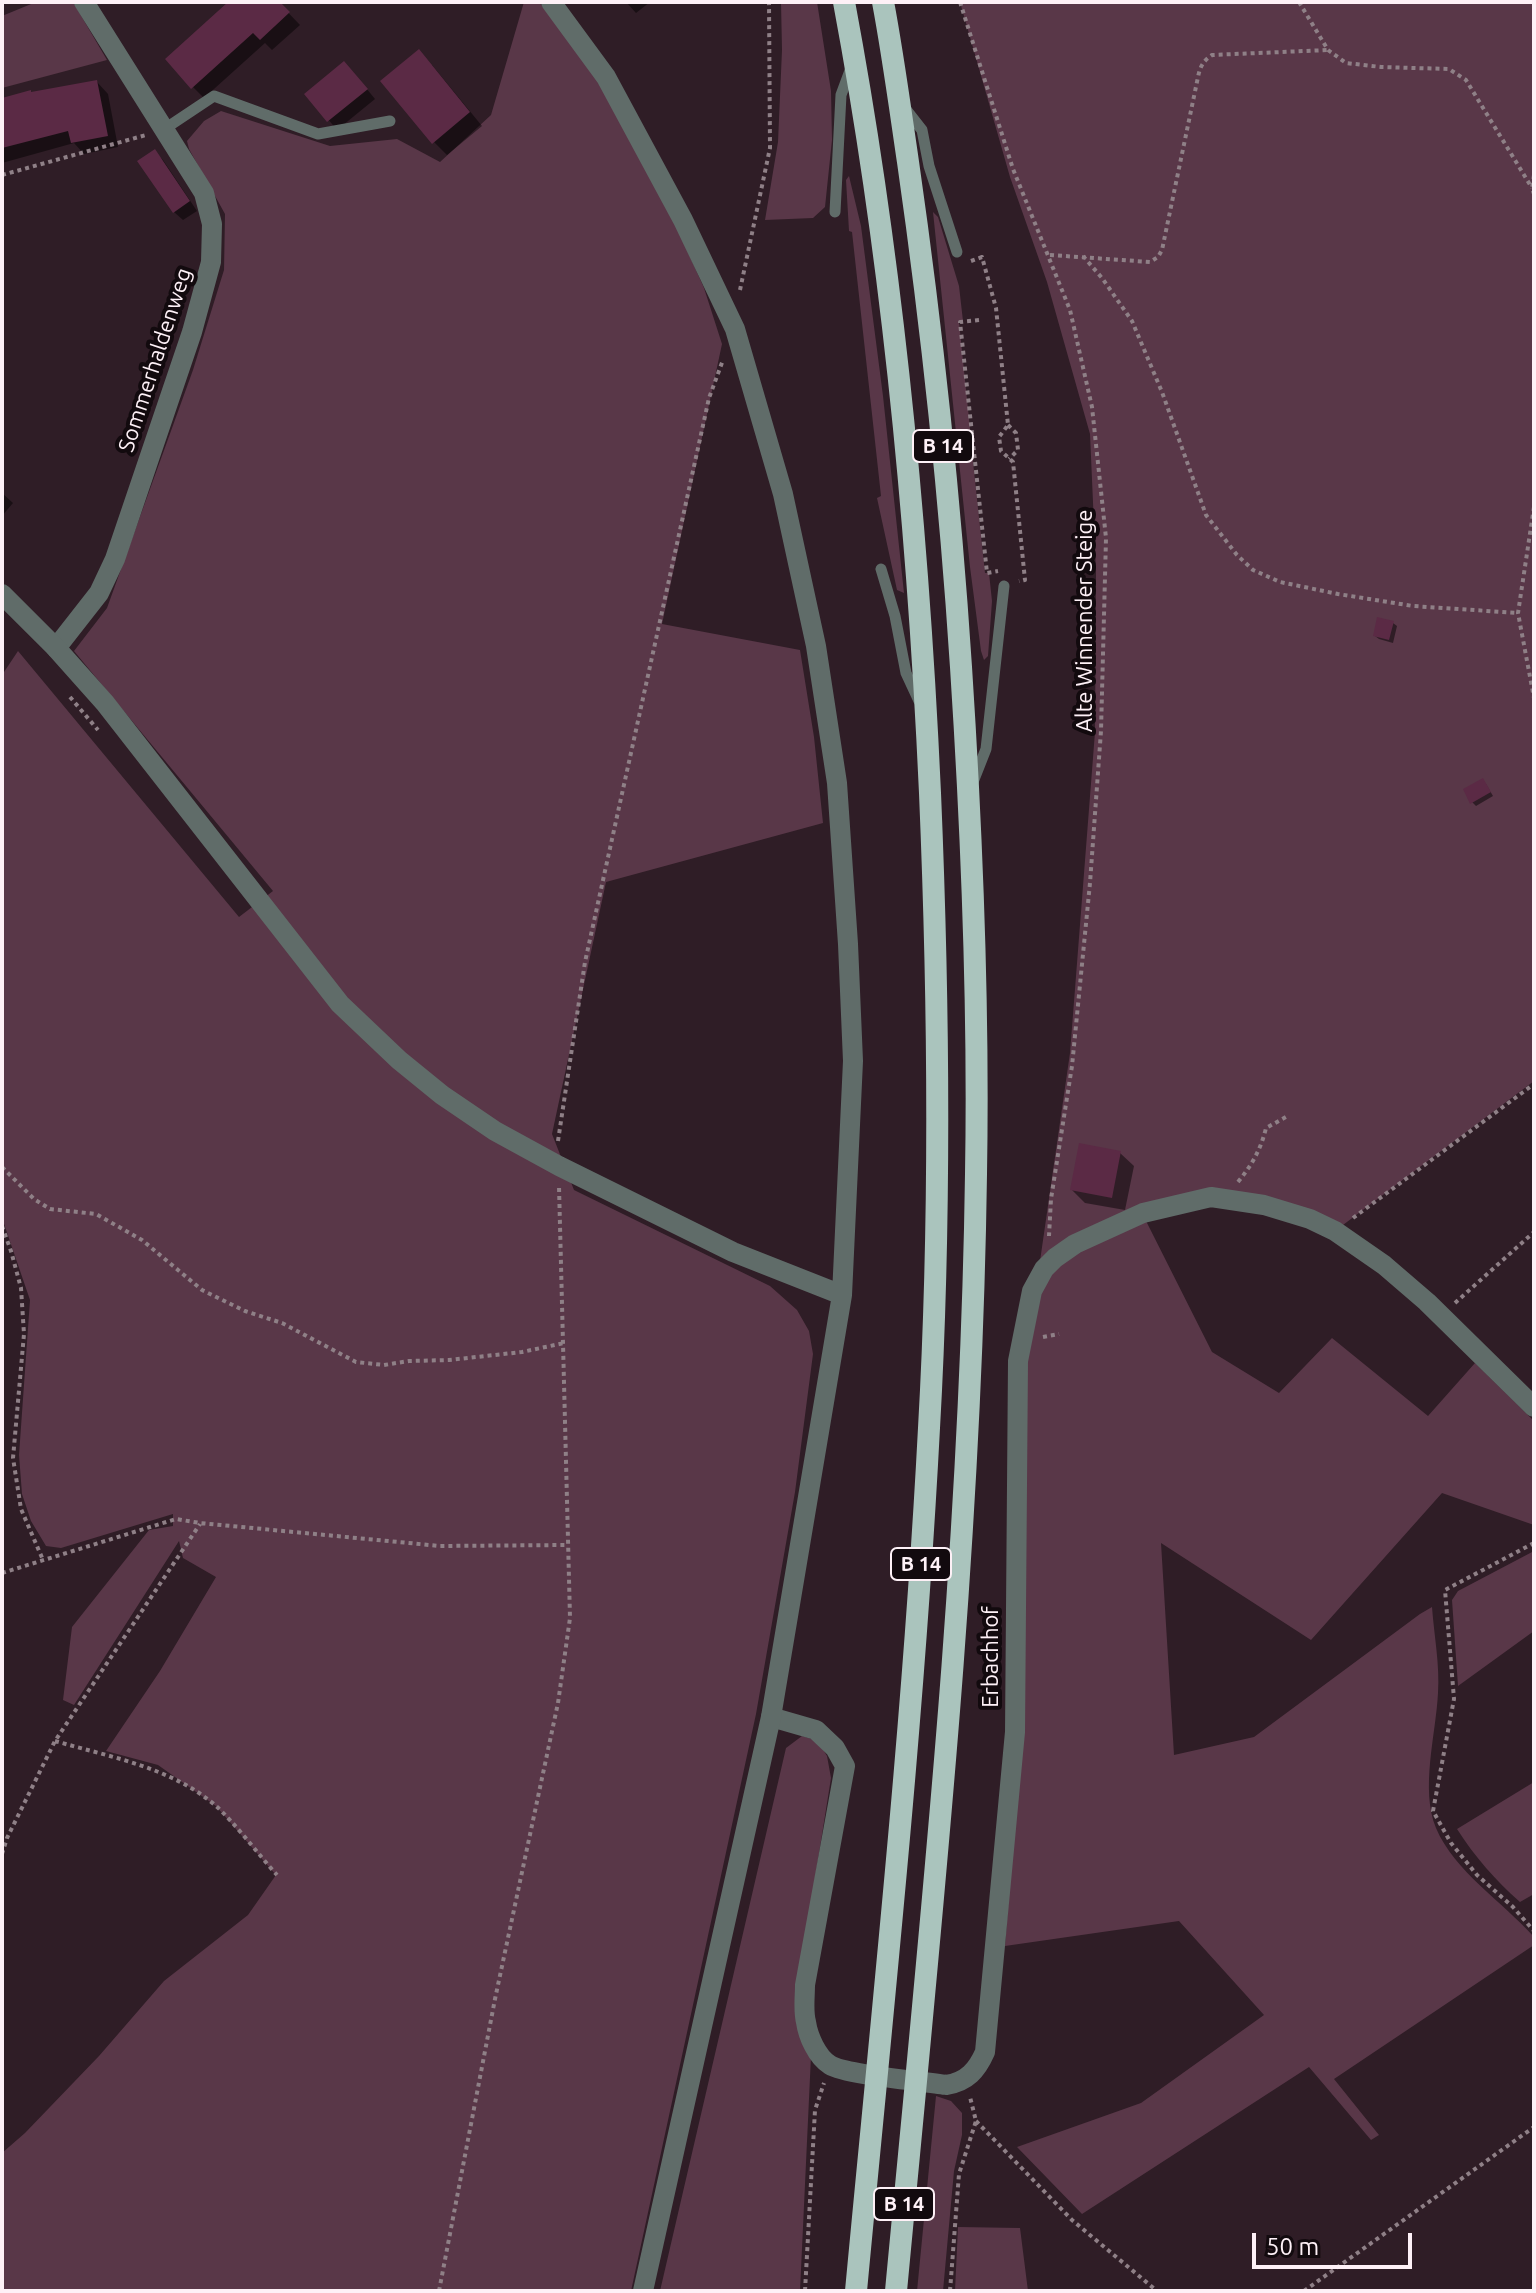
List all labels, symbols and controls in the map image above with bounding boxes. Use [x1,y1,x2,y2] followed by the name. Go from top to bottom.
[113,265,197,455] street label: Sommerhaldenweg
[913,430,973,462] road number: B 14
[1072,510,1098,732] street label: Alte Winnender Steige
[891,1548,951,1580] road number: B 14
[978,1606,1004,1708] street label: Erbachhof
[874,2188,934,2220] road number: B 14
[1256,2217,1416,2267] scale bar
[1266,2233,1319,2260] text: 50 m

